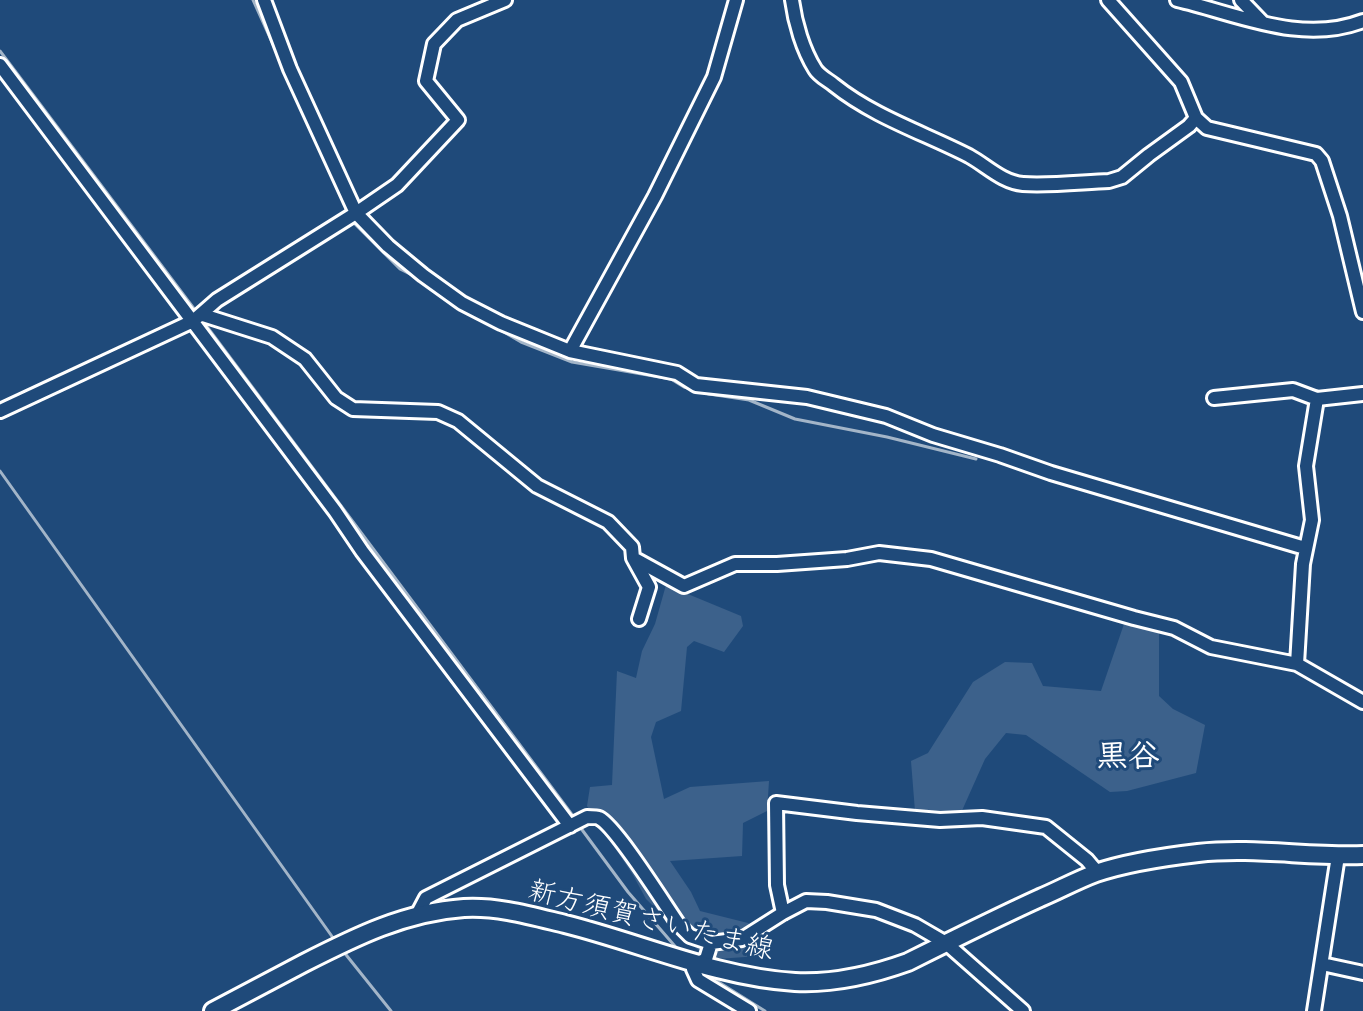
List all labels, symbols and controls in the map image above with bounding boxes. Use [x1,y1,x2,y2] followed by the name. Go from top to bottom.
[1096,737,1160,775] district label: 黒谷
[525,873,777,967] street label: 新方須賀さいたま線

